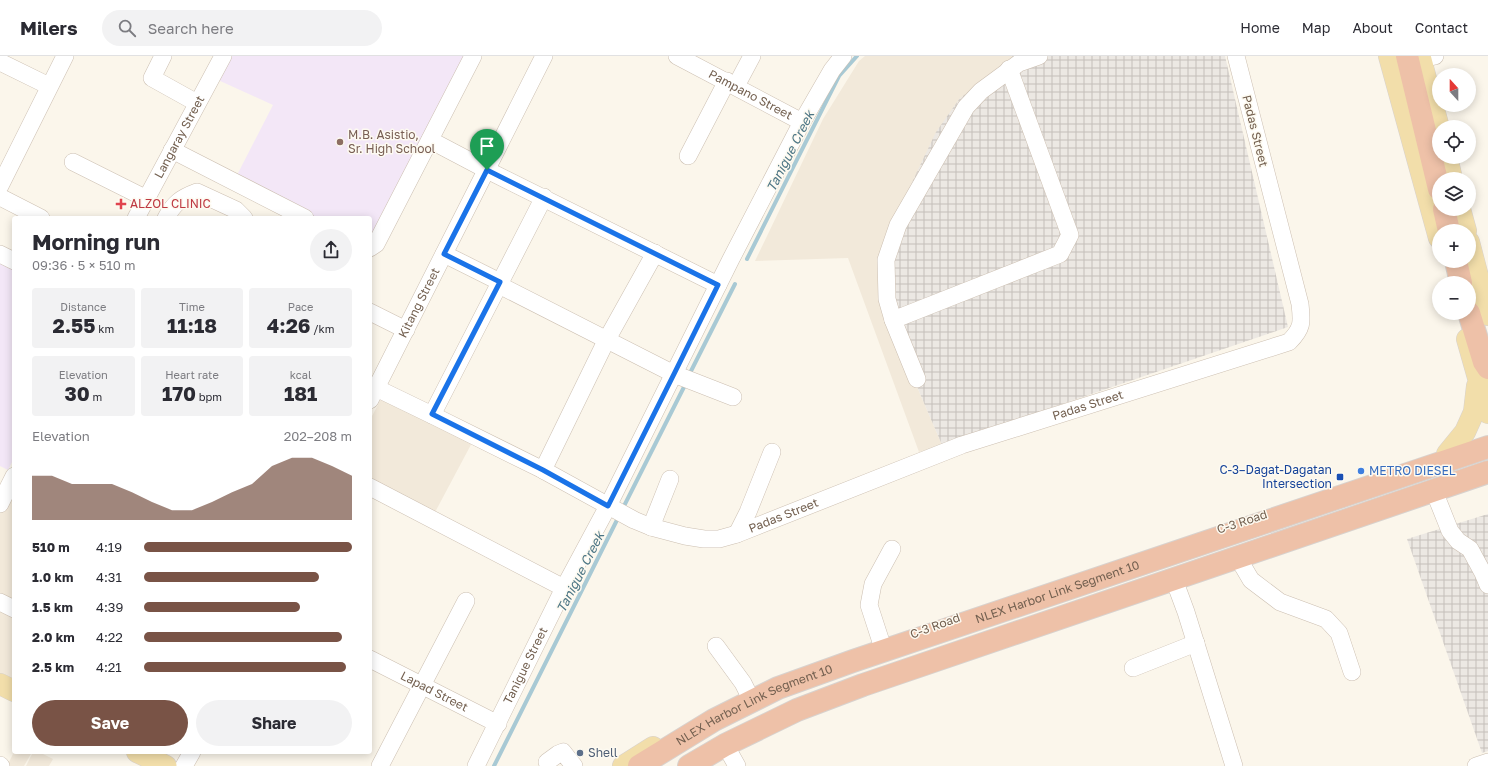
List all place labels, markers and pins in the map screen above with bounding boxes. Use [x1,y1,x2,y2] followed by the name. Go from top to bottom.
[348,127,436,156] place label: M.B. Asistio, Sr. High School
[470,129,504,170] pin
[335,137,345,147] marker: M.B. Asistio, Sr. High School
[130,196,211,211] place label: ALZOL CLINIC
[115,198,127,210] marker: ALZOL CLINIC
[1219,462,1332,491] place label: C-3–Dagat-Dagatan Intersection
[1369,463,1456,478] place label: METRO DIESEL
[1356,466,1366,476] marker: METRO DIESEL
[1335,472,1345,482] marker: C-3–Dagat-Dagatan Intersection
[588,745,618,760] place label: Shell
[575,748,585,758] marker: Shell

